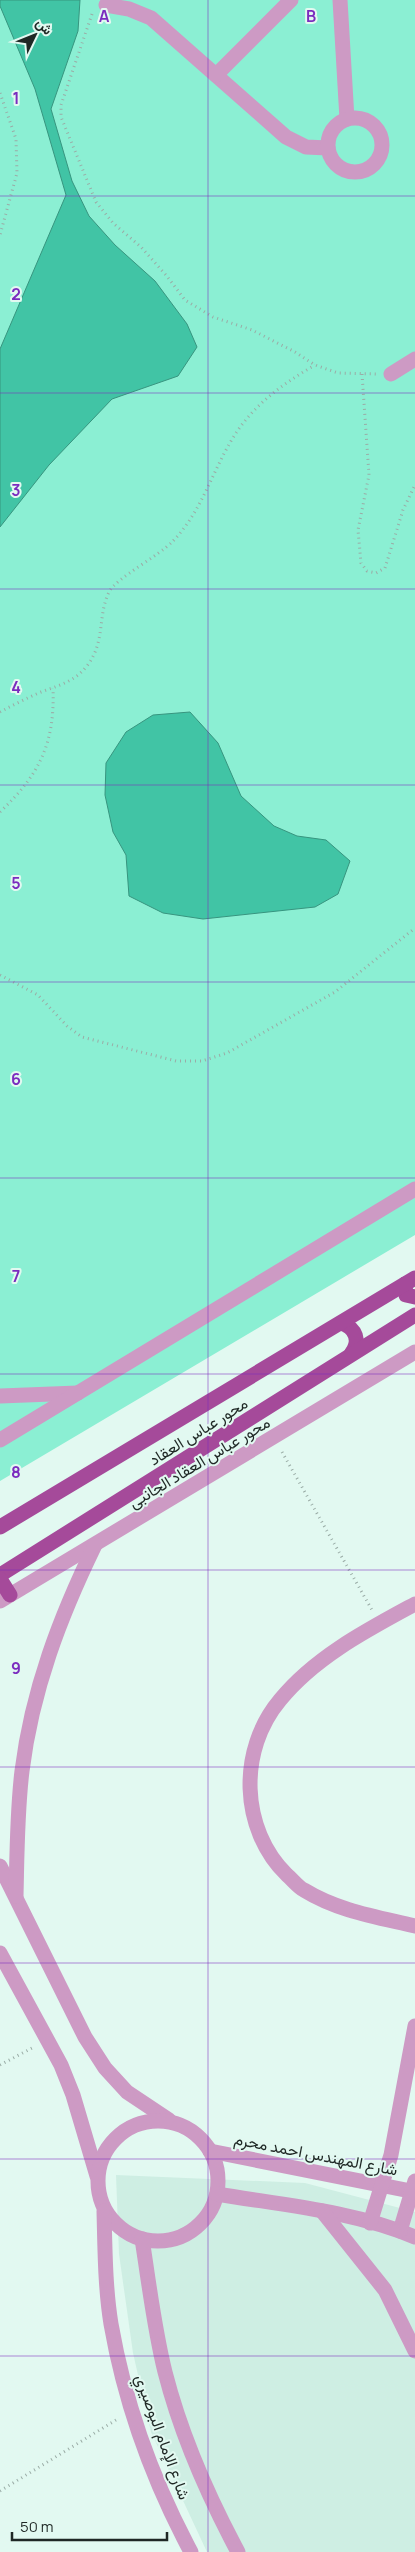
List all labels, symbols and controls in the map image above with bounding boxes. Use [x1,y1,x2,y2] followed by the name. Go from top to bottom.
[99,5,110,27] text: A
[306,5,316,27] text: B
[10,10,60,60] north arrow
[32,13,58,39] text: ش
[12,87,20,109] text: 1
[11,283,21,305] text: 2
[11,479,21,501] text: 3
[11,676,21,698] text: 4
[11,872,21,894] text: 5
[11,1068,21,1090] text: 6
[12,1265,20,1287] text: 7
[144,1392,252,1470] street label: محور عباس العقاد
[124,1411,274,1513] street label: محور عباس العقاد الجانبى
[11,1461,21,1483] text: 8
[11,1657,21,1679] text: 9
[232,2127,400,2182] street label: شارع المهندس احمد محرم
[127,2371,196,2504] street label: شارع الإمام البوصيري
[12,2510,168,2542] scale bar
[20,2516,54,2537] text: 50 m

